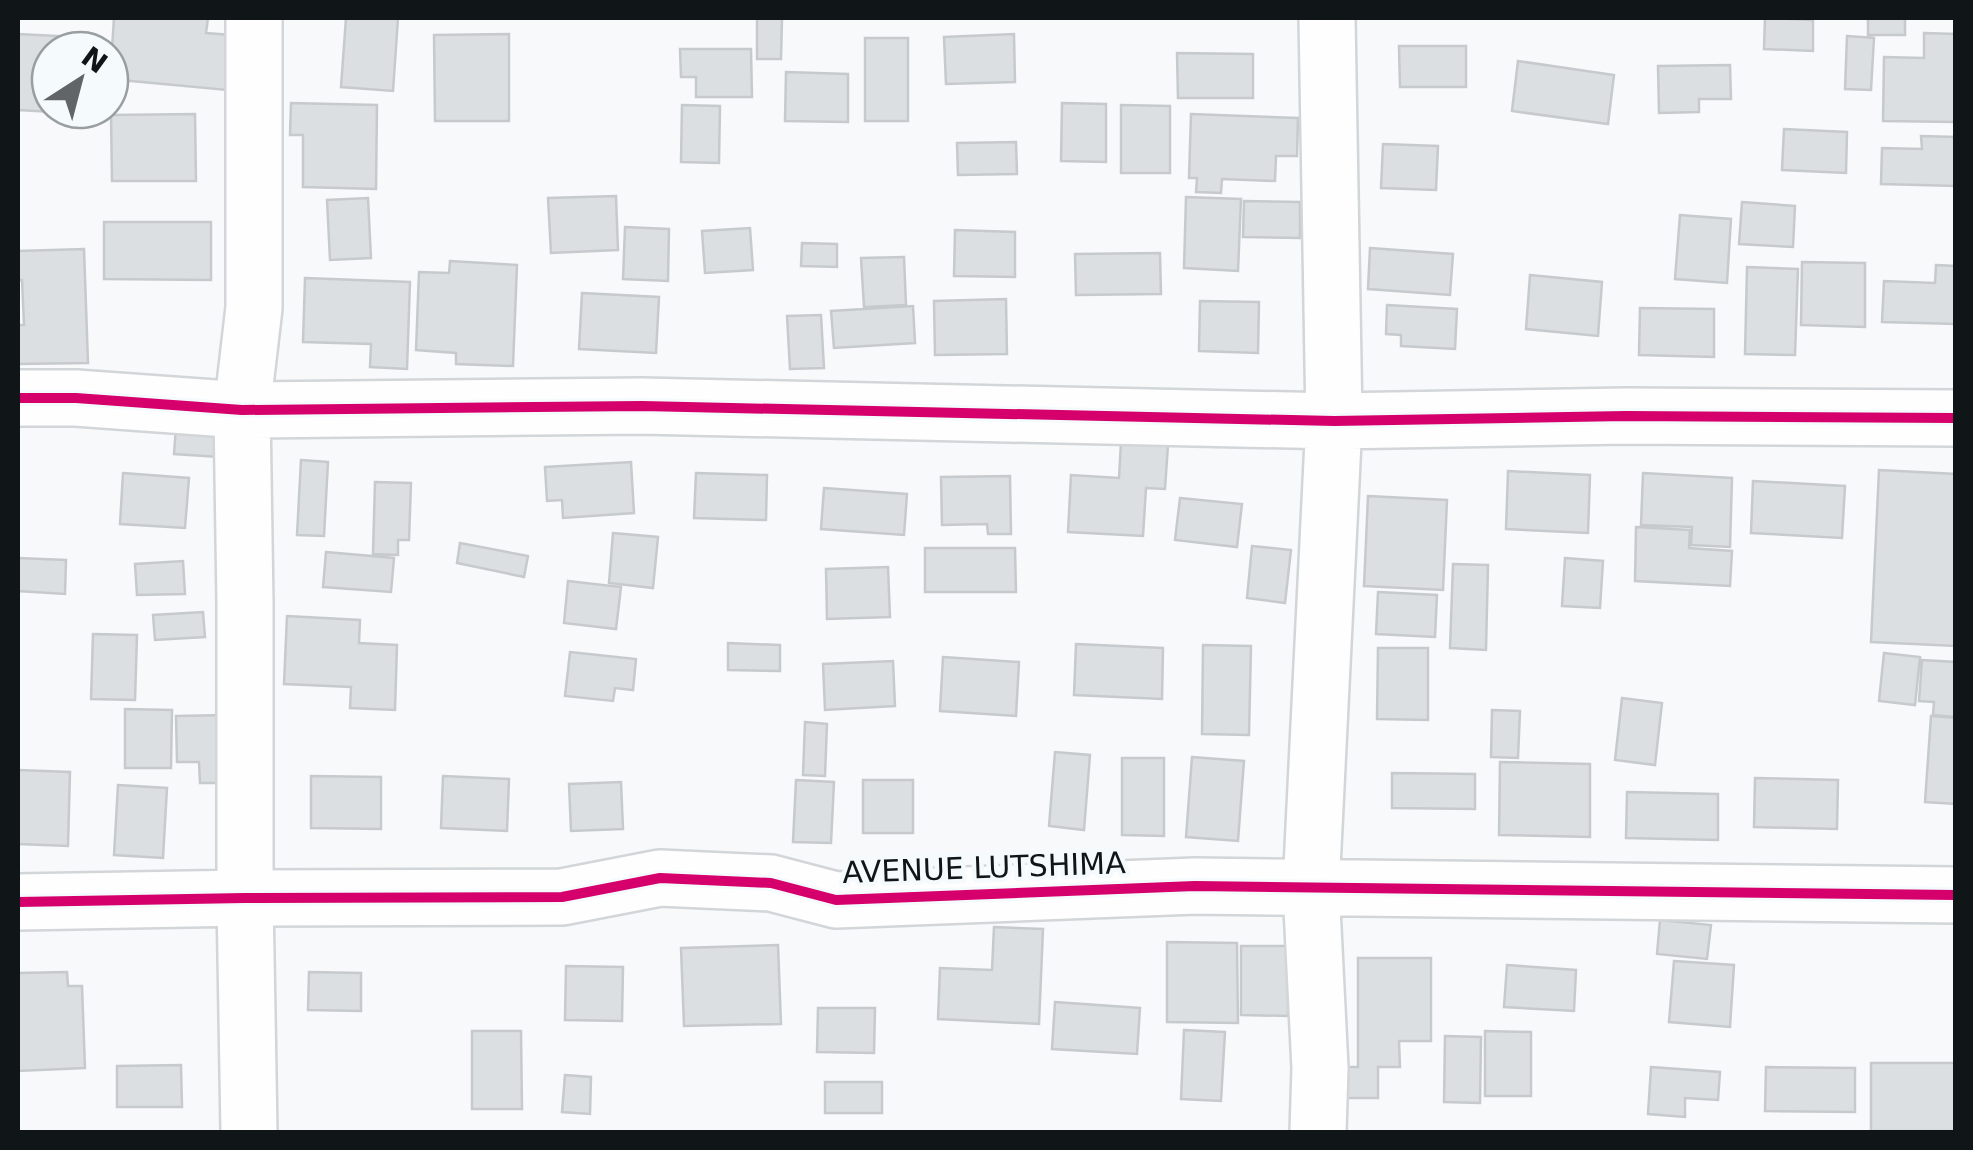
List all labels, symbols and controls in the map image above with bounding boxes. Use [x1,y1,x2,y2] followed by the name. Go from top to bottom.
[30,30,130,130] north arrow
[75,40,114,80] text: N
[842,845,1127,890] street label: AVENUE LUTSHIMA

